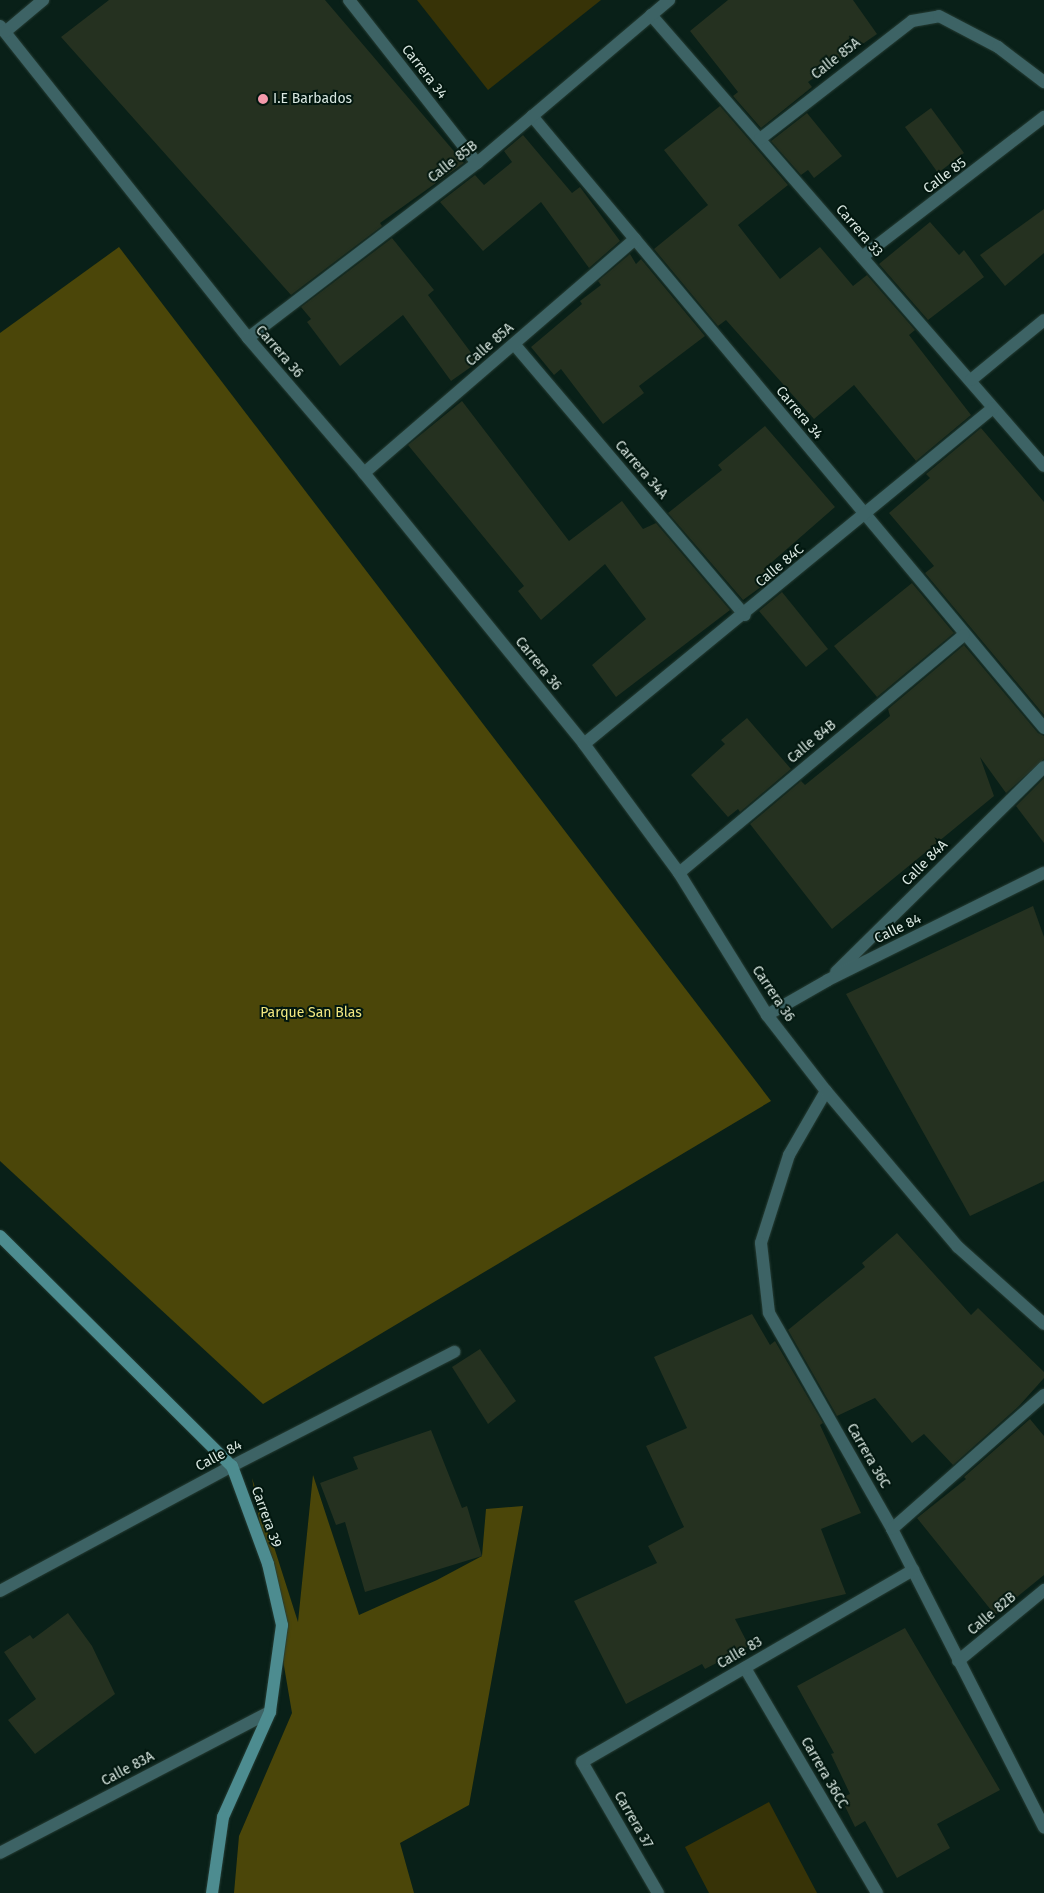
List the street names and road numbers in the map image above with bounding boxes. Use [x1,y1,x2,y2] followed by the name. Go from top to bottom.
[808,35,864,83] street label: Calle 85A
[398,42,450,102] street label: Carrera 34
[425,138,481,186] street label: Calle 85B
[920,154,970,198] street label: Calle 85
[832,202,886,260] street label: Carrera 33
[463,320,517,370] street label: Calle 85A
[252,322,306,382] street label: Carrera 36
[772,383,826,443] street label: Carrera 34
[611,437,671,503] street label: Carrera 34A
[753,541,807,591] street label: Calle 84C
[511,634,565,694] street label: Carrera 36
[784,717,840,767] street label: Calle 84B
[899,837,951,889] street label: Calle 84A
[872,911,924,947] street label: Calle 84
[748,963,798,1025] street label: Carrera 36
[843,1421,893,1491] street label: Carrera 36C
[193,1437,245,1475] street label: Calle 84
[247,1484,285,1550] street label: Carrera 39
[965,1589,1019,1639] street label: Calle 82B
[714,1633,766,1673] street label: Calle 83
[797,1734,851,1812] street label: Carrera 36CC
[99,1748,157,1790] street label: Calle 83A
[610,1789,656,1851] street label: Carrera 37

